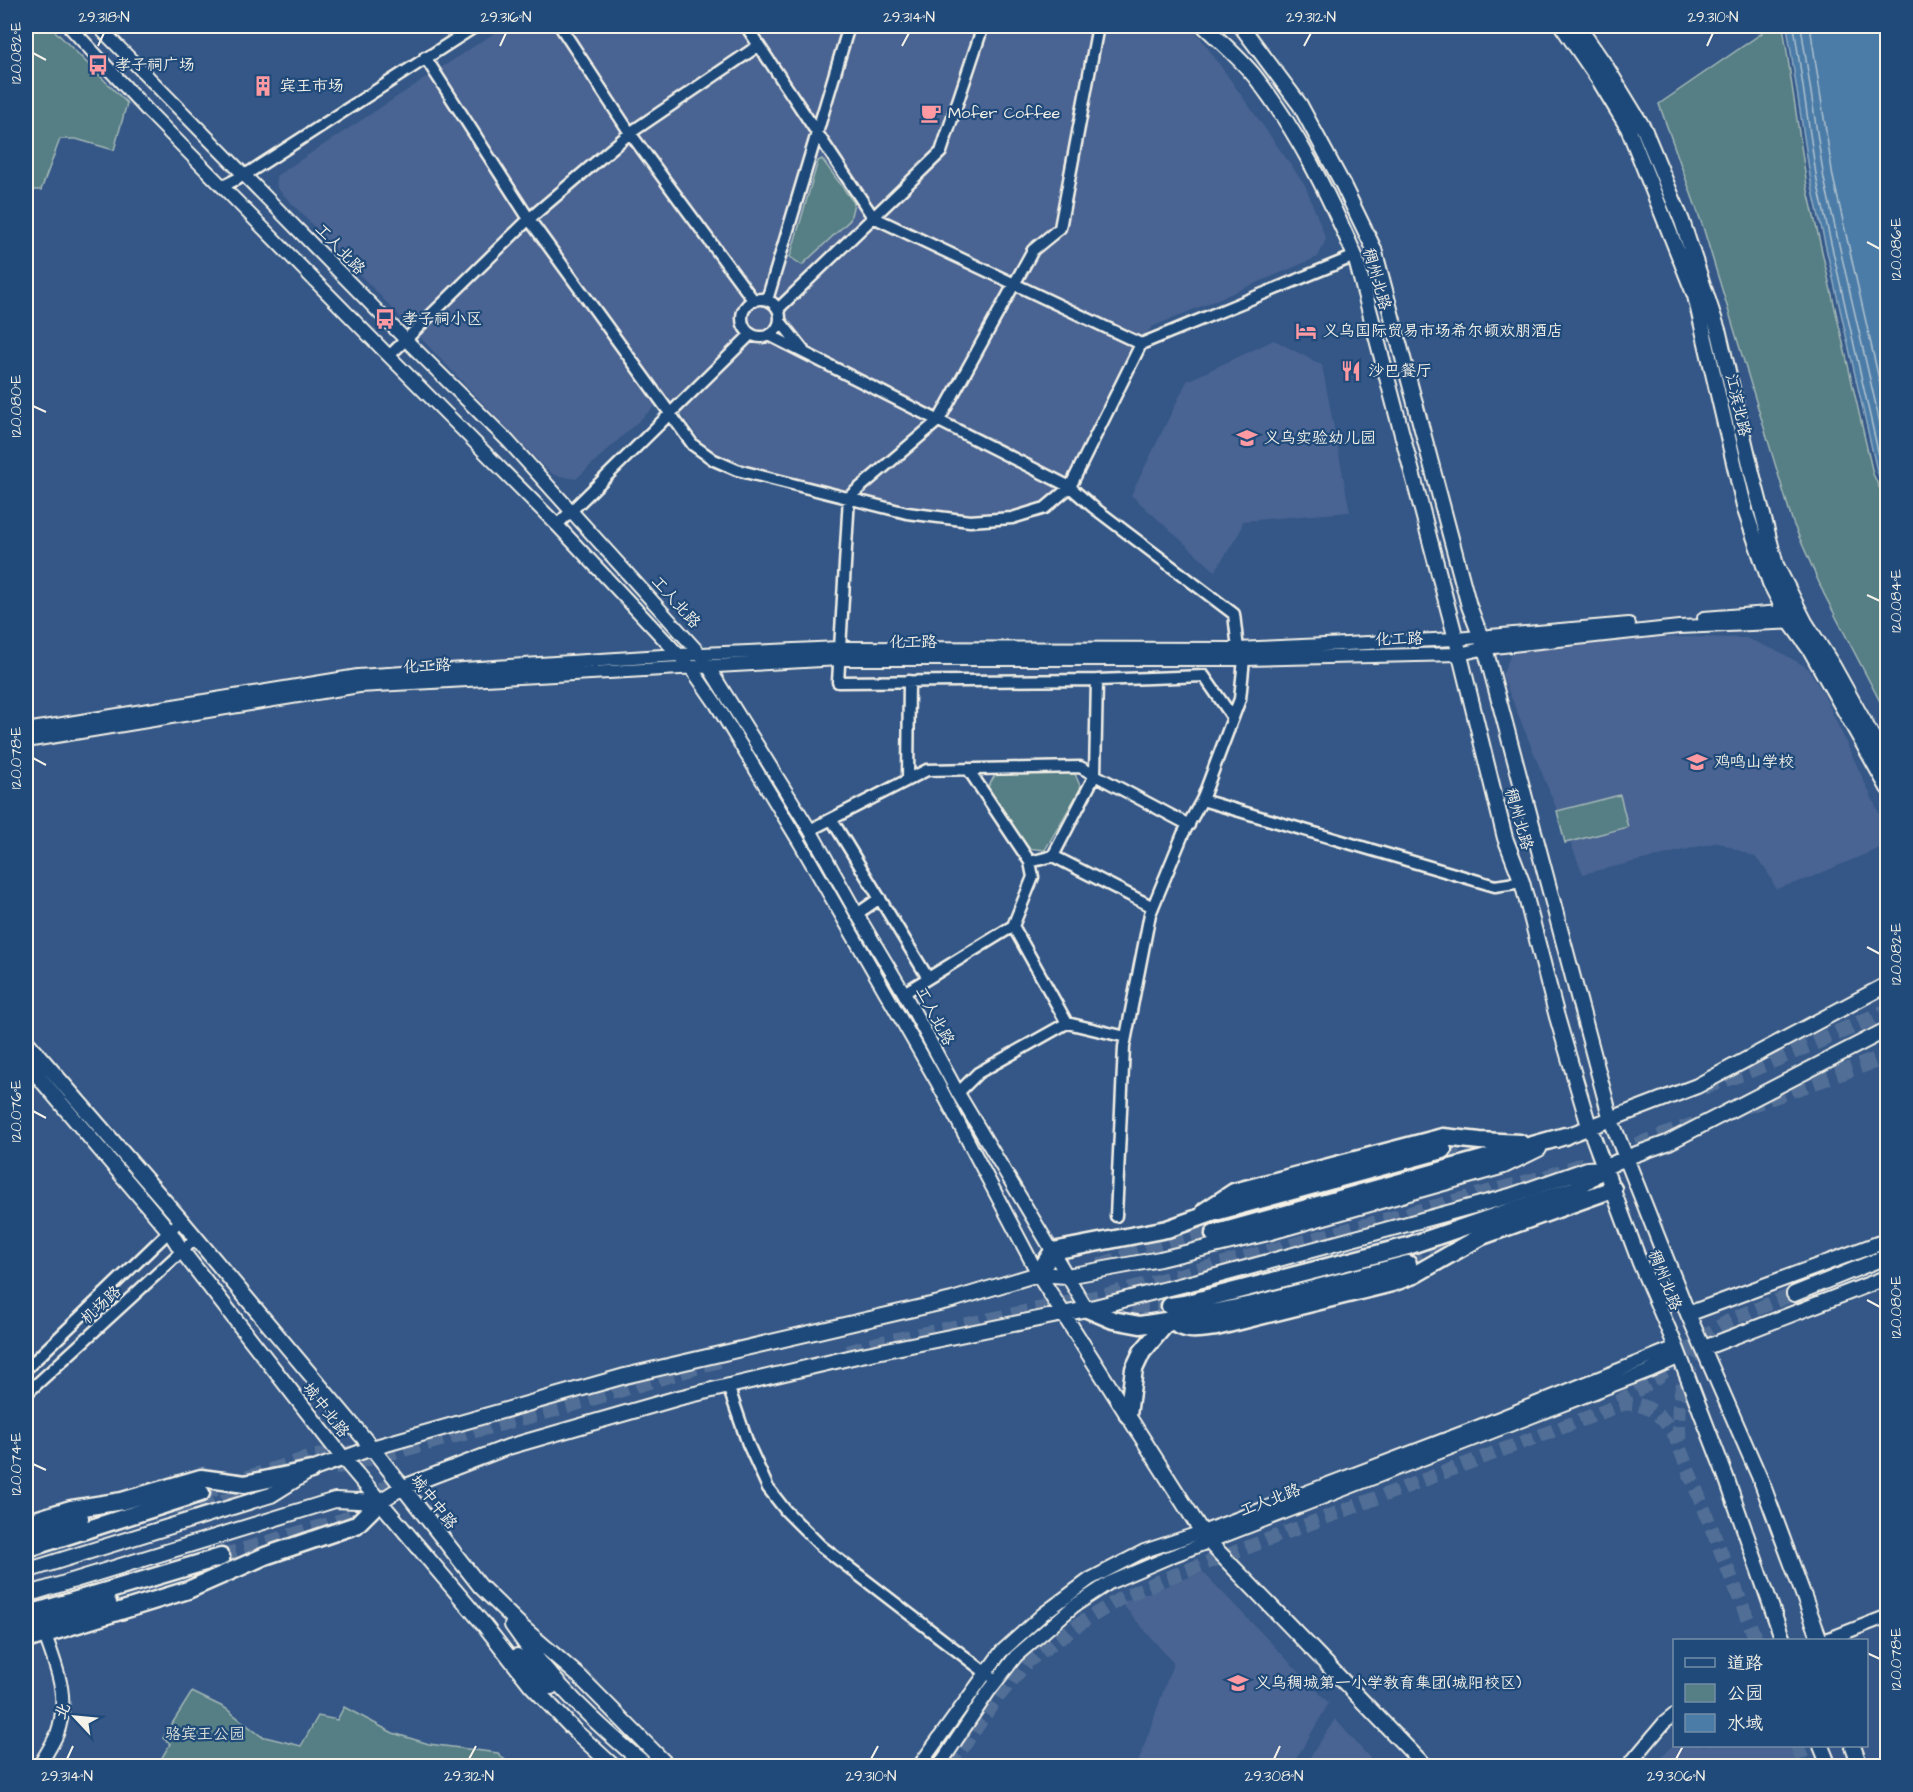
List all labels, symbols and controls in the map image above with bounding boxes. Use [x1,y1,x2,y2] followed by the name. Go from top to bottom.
[78,7,130,28] text: 29.318°N
[481,7,531,28] text: 29.316°N
[883,7,935,28] text: 29.314°N
[1286,7,1336,28] text: 29.312°N
[1688,7,1738,28] text: 29.310°N
[6,22,27,84] text: 120.082°E
[86,53,110,77] bus stop icon: 孝子祠广场
[115,54,195,76] place label: 孝子祠广场
[251,74,275,98] building icon: 宾王市场
[280,75,344,97] place label: 宾王市场
[919,101,943,125] cafe icon: Mofer Coffee
[948,102,1061,124] place label: Mofer Coffee
[1886,217,1907,280] text: 120.086°E
[310,218,370,280] street label: 工人北路
[1358,245,1396,313] street label: 稠州北路
[373,307,397,331] bus stop icon: 孝子祠小区
[402,308,482,330] place label: 孝子祠小区
[1294,319,1318,343] hotel icon: 义乌国际贸易市场希尔顿欢朋酒店
[1323,320,1563,342] place label: 义乌国际贸易市场希尔顿欢朋酒店
[1339,359,1363,383] restaurant icon: 沙巴餐厅
[1368,360,1432,382] place label: 沙巴餐厅
[1720,371,1756,439] street label: 江滨北路
[6,374,27,437] text: 120.080°E
[1235,426,1259,450] school or university icon: 义乌实验幼儿园
[1264,427,1376,449] place label: 义乌实验幼儿园
[1886,569,1907,633] text: 120.084°E
[646,571,706,633] street label: 工人北路
[1375,627,1423,651] street label: 化工路
[889,631,937,653] street label: 化工路
[402,654,452,678] street label: 化工路
[6,727,27,789] text: 120.078°E
[1685,750,1709,774] school or university icon: 鸡鸣山学校
[1714,751,1794,773] place label: 鸡鸣山学校
[1500,785,1538,853] street label: 稠州北路
[1886,923,1907,985] text: 120.082°E
[910,983,960,1049] street label: 工人北路
[6,1080,27,1142] text: 120.076°E
[1643,1246,1687,1314] street label: 稠州北路
[1886,1275,1907,1338] text: 120.080°E
[76,1281,126,1329] street label: 机场路
[298,1378,354,1442] street label: 城中北路
[6,1432,27,1496] text: 120.074°E
[406,1470,462,1534] street label: 城中中路
[1236,1478,1304,1522] street label: 工人北路
[1886,1628,1907,1690] text: 120.078°E
[1673,1639,1868,1747] legend
[1727,1651,1763,1676] text: 道路
[1226,1671,1250,1695] school or university icon: 义乌稠城第一小学教育集团(城阳校区)
[1255,1672,1522,1694] place label: 义乌稠城第一小学教育集团(城阳校区)
[1727,1681,1763,1706] text: 公园
[45,1687,105,1747] north arrow
[49,1699,76,1723] text: 北
[1727,1711,1763,1736] text: 水域
[165,1723,245,1745] park label: 骆宾王公园
[41,1766,93,1787] text: 29.314°N
[444,1766,494,1787] text: 29.312°N
[846,1766,896,1787] text: 29.310°N
[1245,1766,1303,1787] text: 29.308°N
[1647,1766,1705,1787] text: 29.306°N

